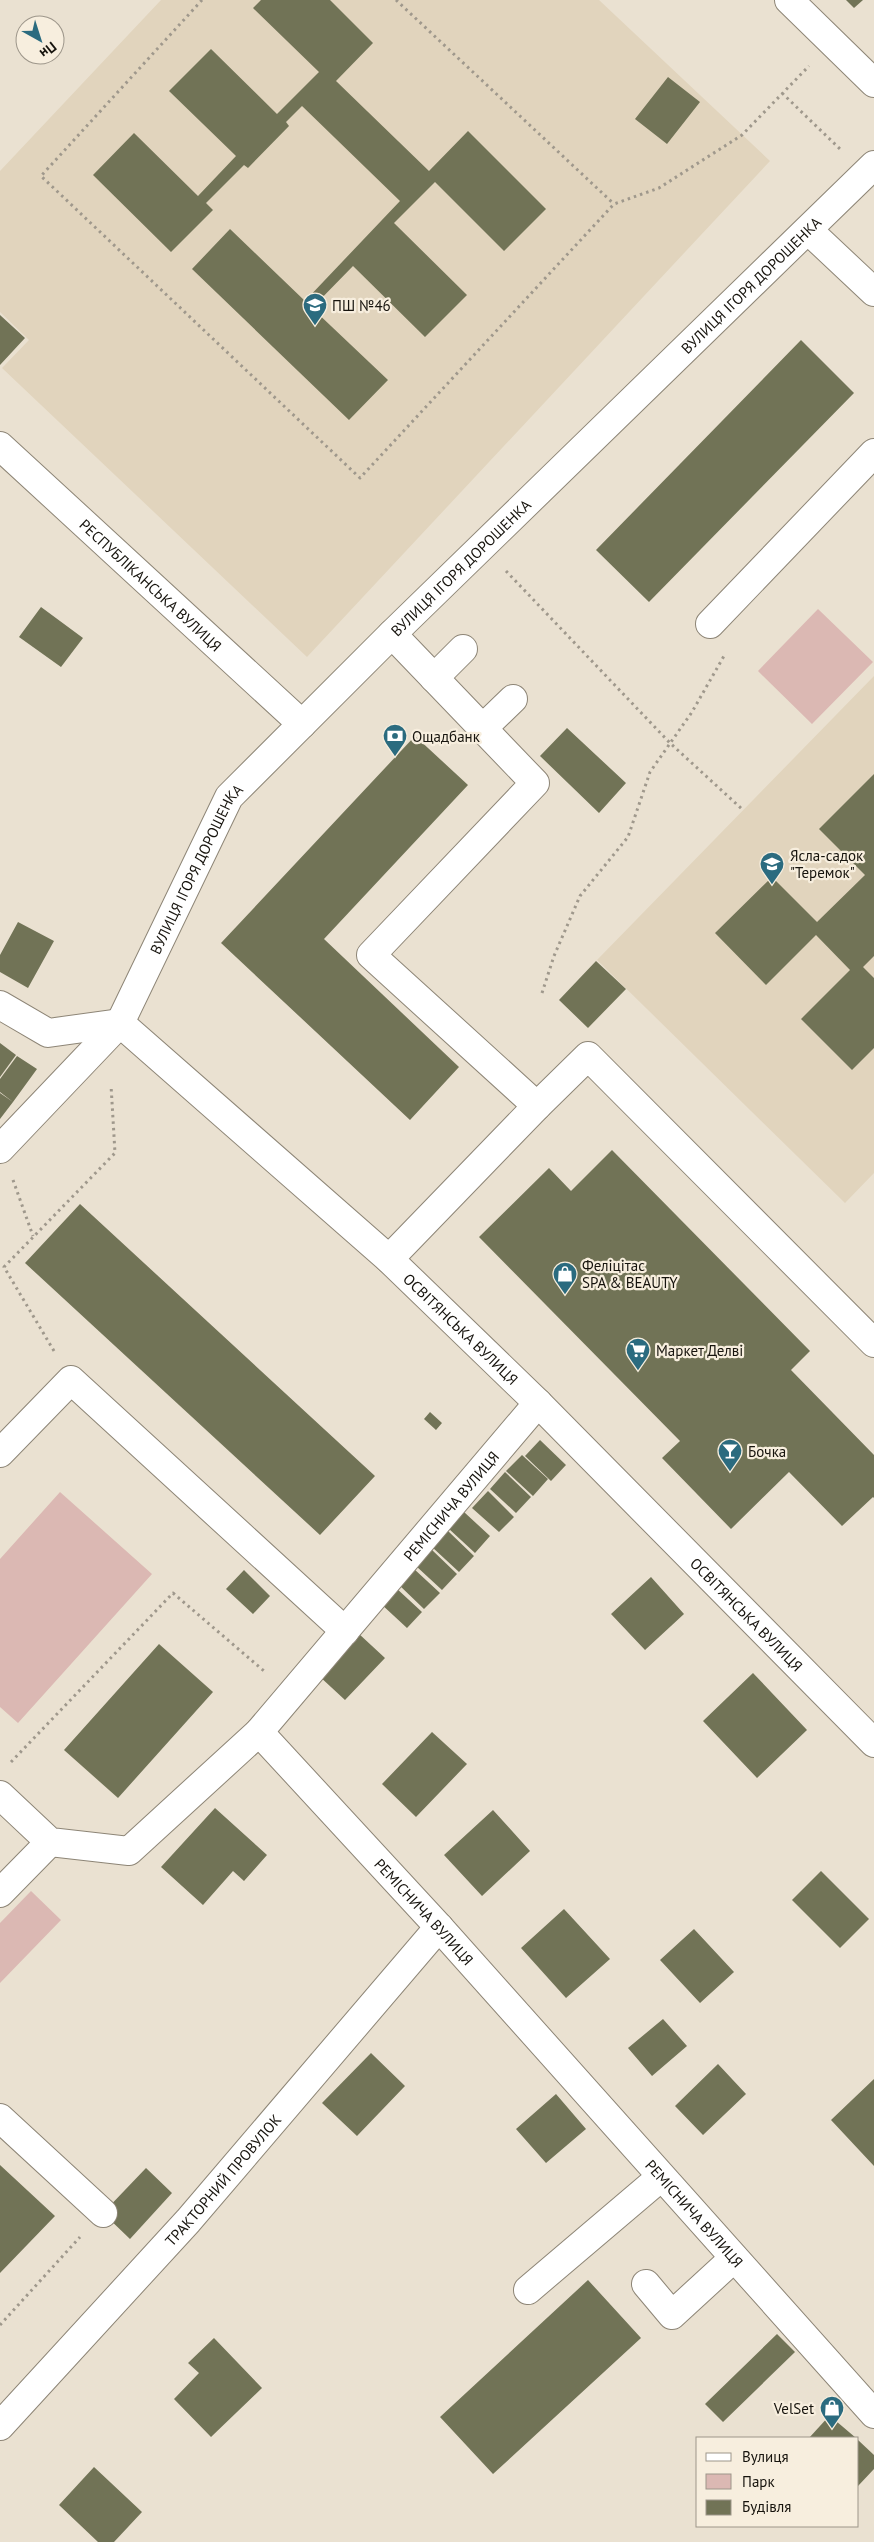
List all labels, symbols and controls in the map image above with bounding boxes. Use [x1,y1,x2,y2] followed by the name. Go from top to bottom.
[15,15,65,65] north arrow
[36,38,60,62] text: Пн
[677,212,825,357] street label: ВУЛИЦЯ ІГОРЯ ДОРОШЕНКА
[302,292,328,326] school or university icon: ПШ №46
[332,296,391,315] place label: ПШ №46
[386,495,535,640] street label: ВУЛИЦЯ ІГОРЯ ДОРОШЕНКА
[76,515,226,655] street label: РЕСПУБЛІКАНСЬКА ВУЛИЦЯ
[382,723,408,757] bank icon: Ощадбанк
[412,727,481,746] place label: Ощадбанк
[145,779,247,957] street label: ВУЛИЦЯ ІГОРЯ ДОРОШЕНКА
[790,846,864,882] place label: Ясла-садок "Теремок"
[759,851,785,885] school or university icon: Ясла-садок "Теремок"
[582,1256,678,1292] place label: Феліцітас SPA & BEAUTY
[552,1261,578,1295] shop icon: Феліцітас SPA & BEAUTY
[400,1269,522,1388] street label: ОСВІТЯНСЬКА ВУЛИЦЯ
[625,1337,651,1371] supermarket icon: Маркет Делві
[656,1341,743,1360] place label: Маркет Делві
[717,1438,743,1472] bar icon: Бочка
[748,1442,786,1461] place label: Бочка
[399,1447,503,1565] street label: РЕМІСНИЧА ВУЛИЦЯ
[686,1553,807,1675] street label: ОСВІТЯНСЬКА ВУЛИЦЯ
[371,1854,478,1969] street label: РЕМІСНИЧА ВУЛИЦЯ
[161,2110,285,2250] street label: ТРАКТОРНИЙ ПРОВУЛОК
[642,2155,748,2271] street label: РЕМІСНИЧА ВУЛИЦЯ
[819,2395,845,2429] shop icon: VelSet
[773,2399,814,2418] place label: VelSet
[696,2437,859,2527] legend
[742,2447,789,2466] text: Вулиця
[742,2472,775,2491] text: Парк
[742,2497,791,2516] text: Будівля

